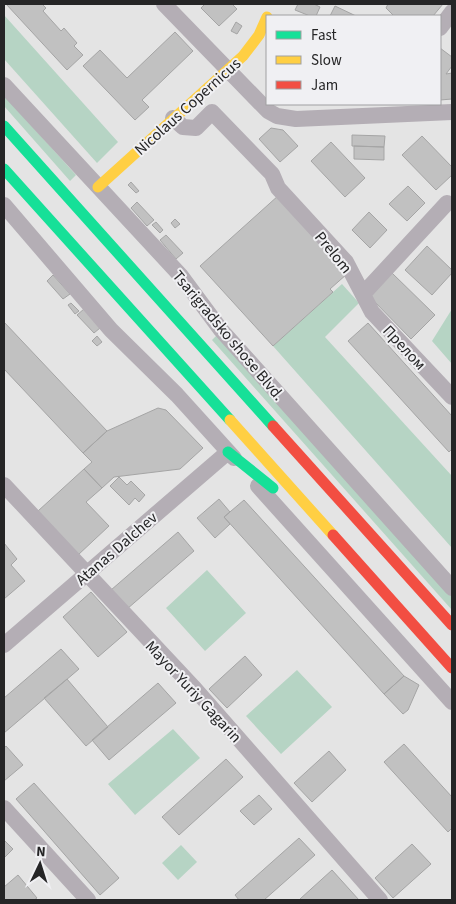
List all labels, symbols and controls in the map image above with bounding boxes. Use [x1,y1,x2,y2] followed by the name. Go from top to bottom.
[266,15,441,105] legend
[311,25,337,46] text: Fast
[311,50,342,71] text: Slow
[130,53,246,161] street label: Nicolaus Copernicus
[311,75,338,96] text: Jam
[309,227,357,278] street label: Prelom
[167,266,289,406] street label: Tsarigradsko shose Blvd.
[378,320,431,375] street label: Прелом
[71,507,163,590] street label: Atanas Dalchev
[140,636,247,748] street label: Mayor Yuriy Gagarin
[15,839,65,889] north arrow
[35,842,46,862] text: N

